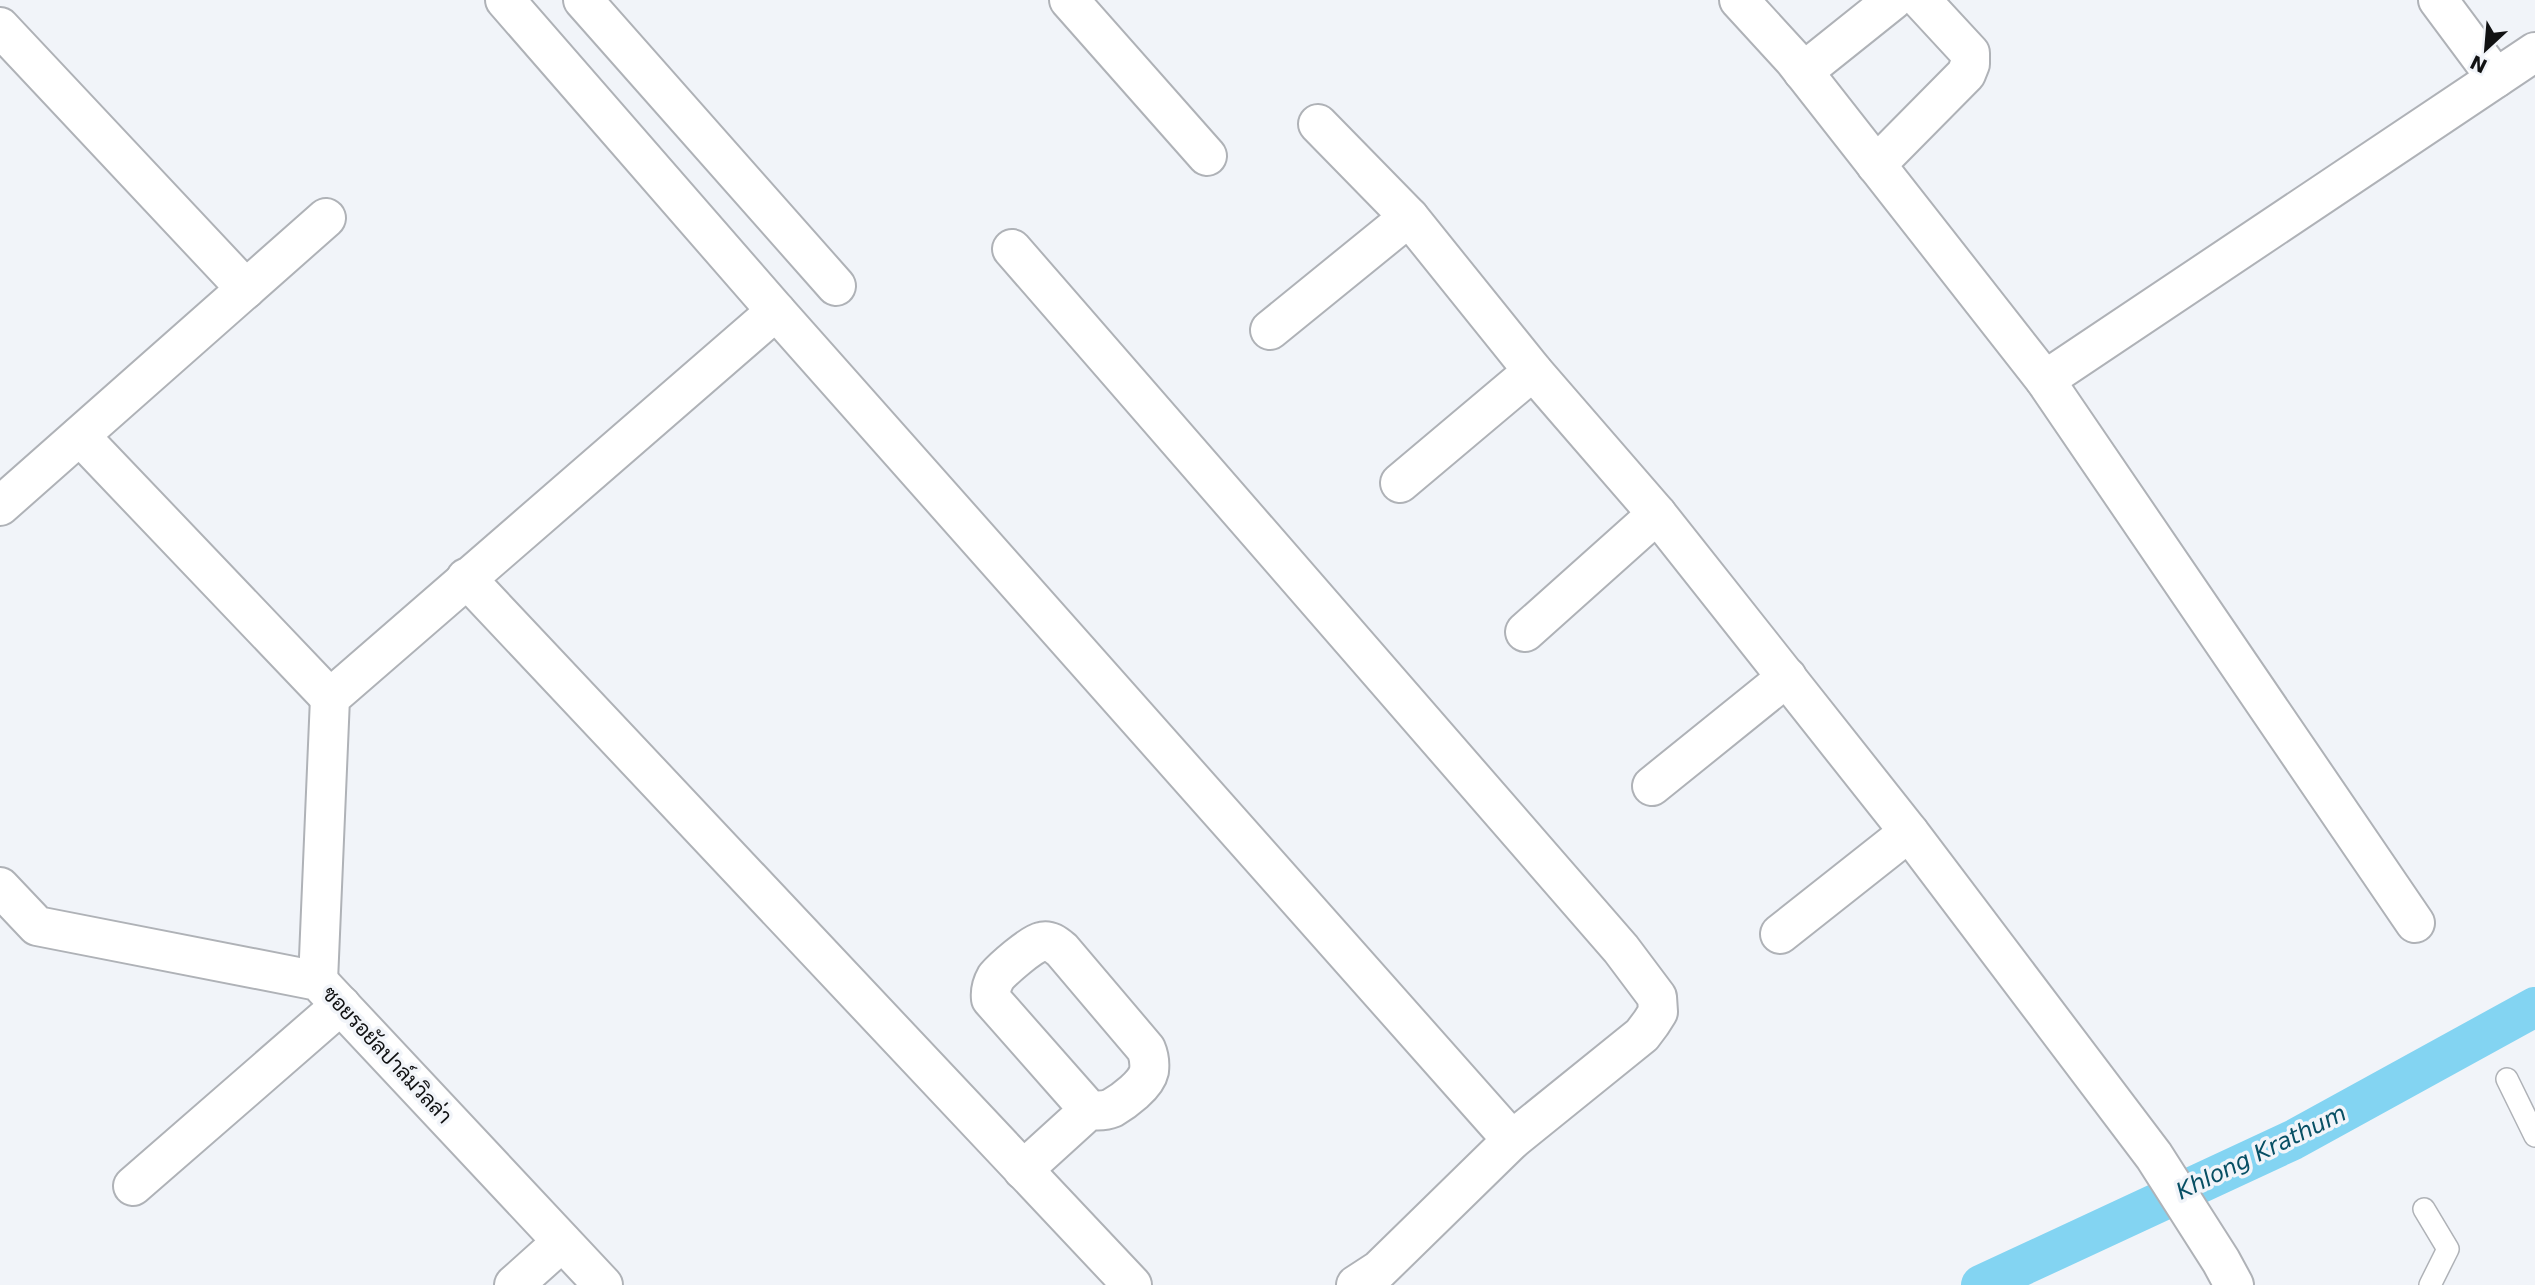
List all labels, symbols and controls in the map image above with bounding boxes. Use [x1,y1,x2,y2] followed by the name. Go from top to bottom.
[2451,14,2521,84] north arrow
[2467,51,2491,78] text: N
[317,980,458,1128] street label: ซอยรอยัลปาล์มวิลล่า
[2172,1100,2350,1204] water label: Khlong Krathum

